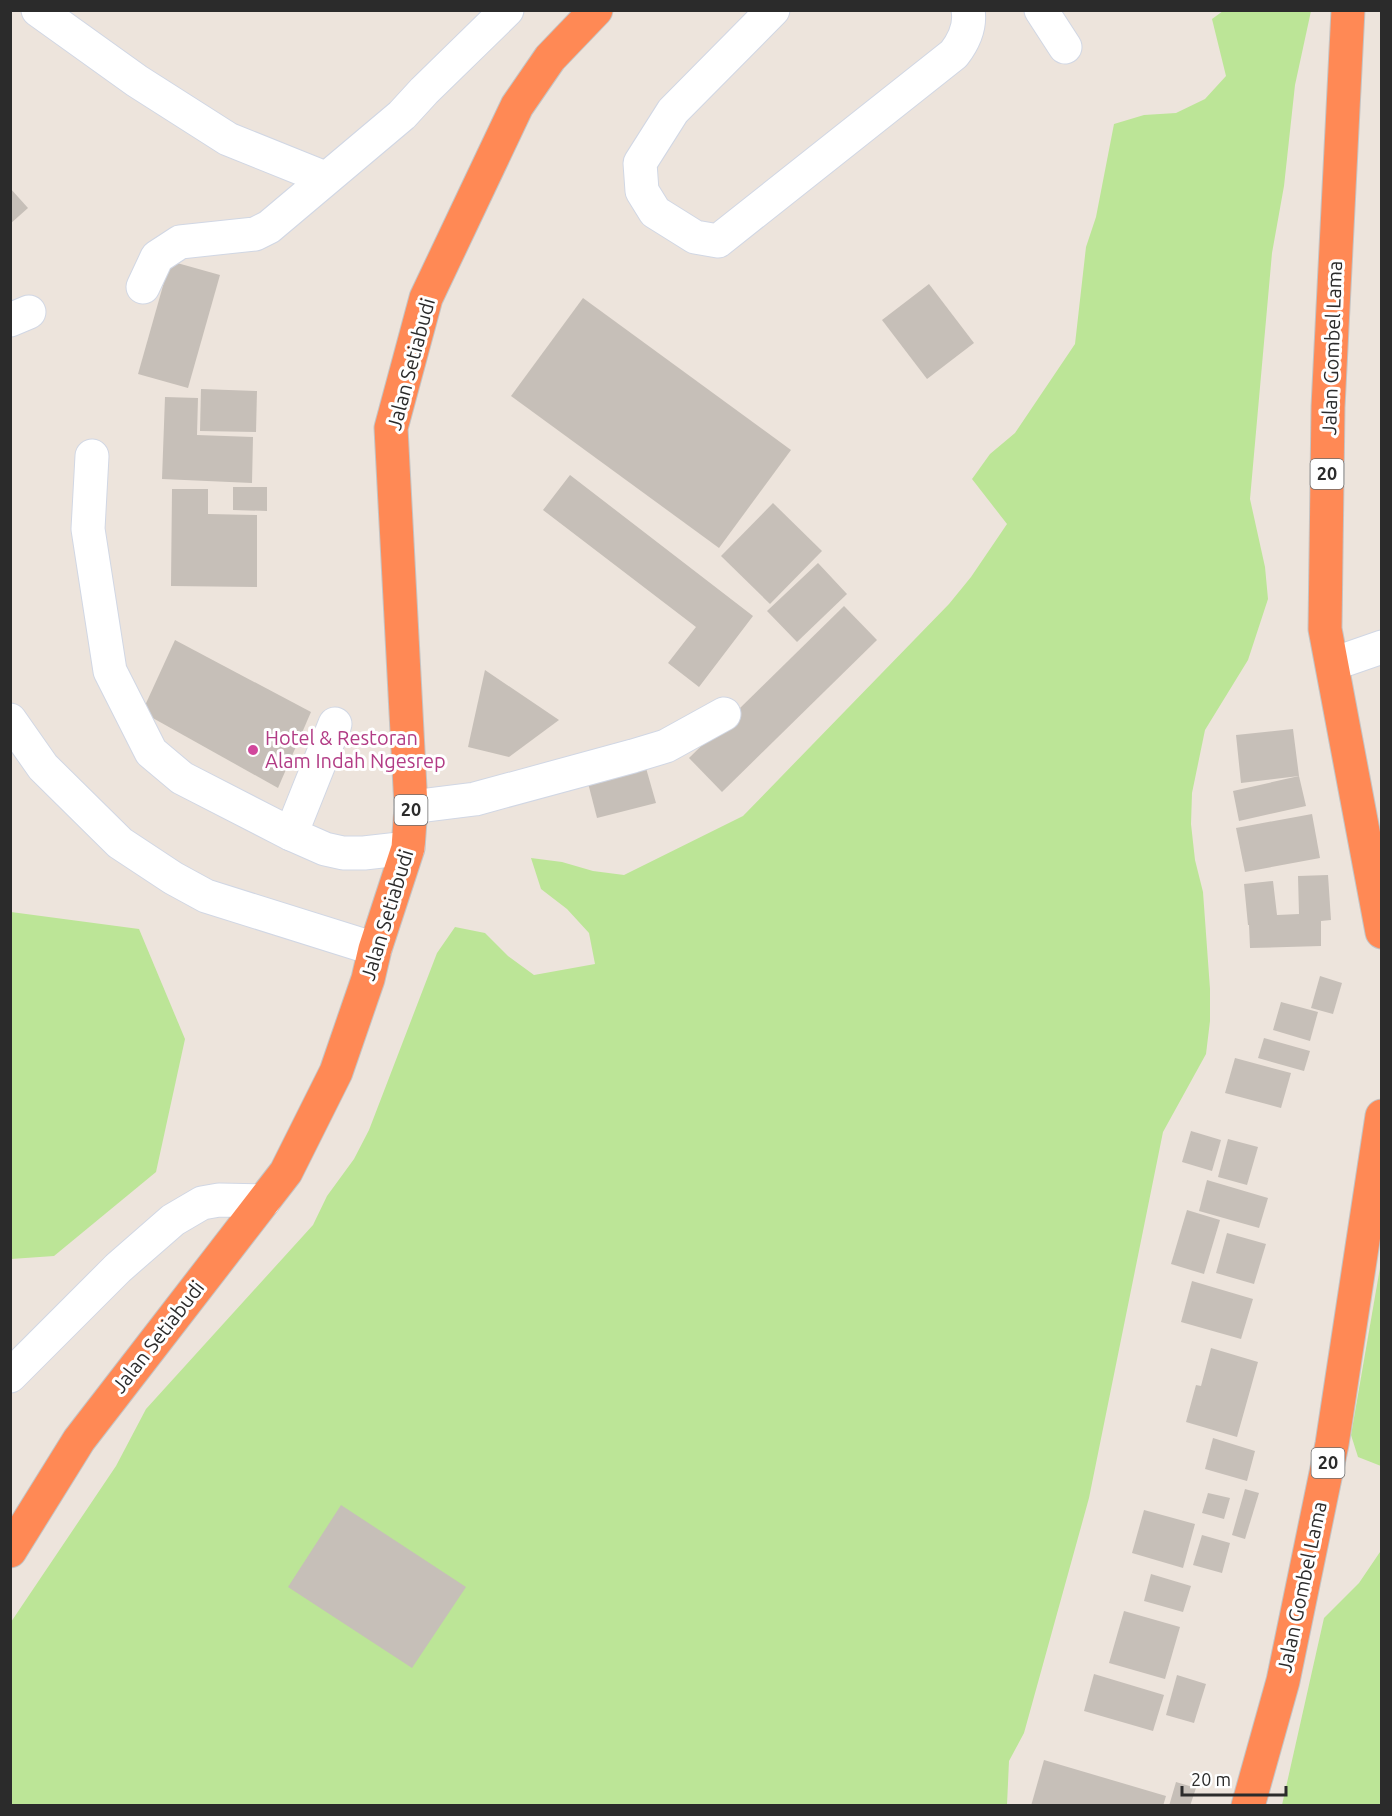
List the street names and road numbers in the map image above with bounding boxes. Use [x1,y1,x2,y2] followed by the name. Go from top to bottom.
[1317,260,1346,436] street label: Jalan Gombel Lama
[382,295,439,432] street label: Jalan Setiabudi
[1310,459,1344,489] road number: 20
[394,795,428,825] road number: 20
[356,847,417,983] street label: Jalan Setiabudi
[107,1276,208,1397] street label: Jalan Setiabudi
[1312,1448,1344,1478] road number: 20
[1272,1499,1331,1675] street label: Jalan Gombel Lama

